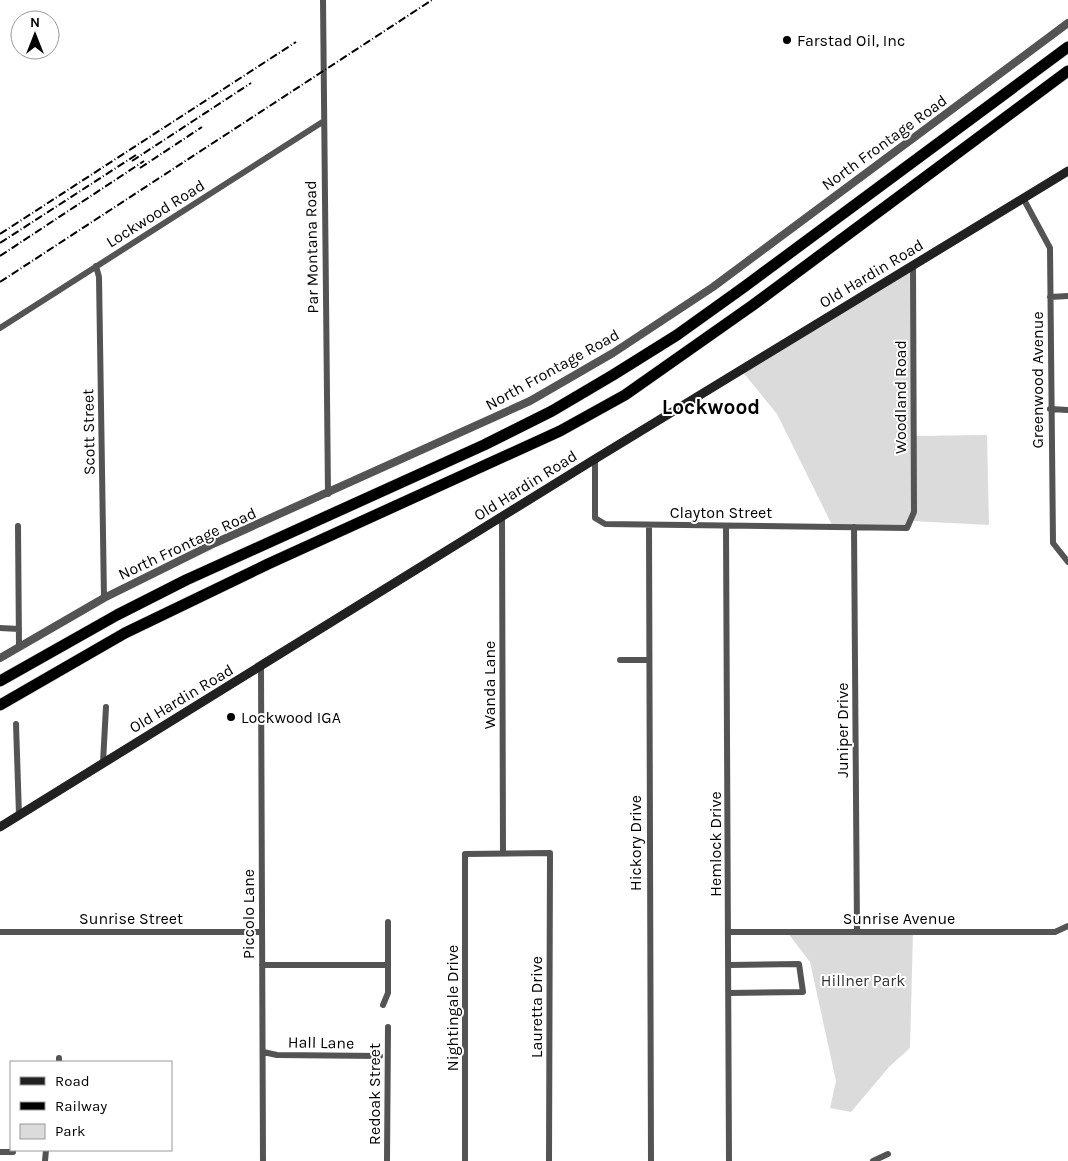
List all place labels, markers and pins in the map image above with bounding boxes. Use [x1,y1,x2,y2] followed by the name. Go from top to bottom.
[797,31,905,50] place label: Farstad Oil, Inc
[781,34,793,46] marker: Farstad Oil, Inc
[241,708,341,727] place label: Lockwood IGA
[225,711,237,723] marker: Lockwood IGA

